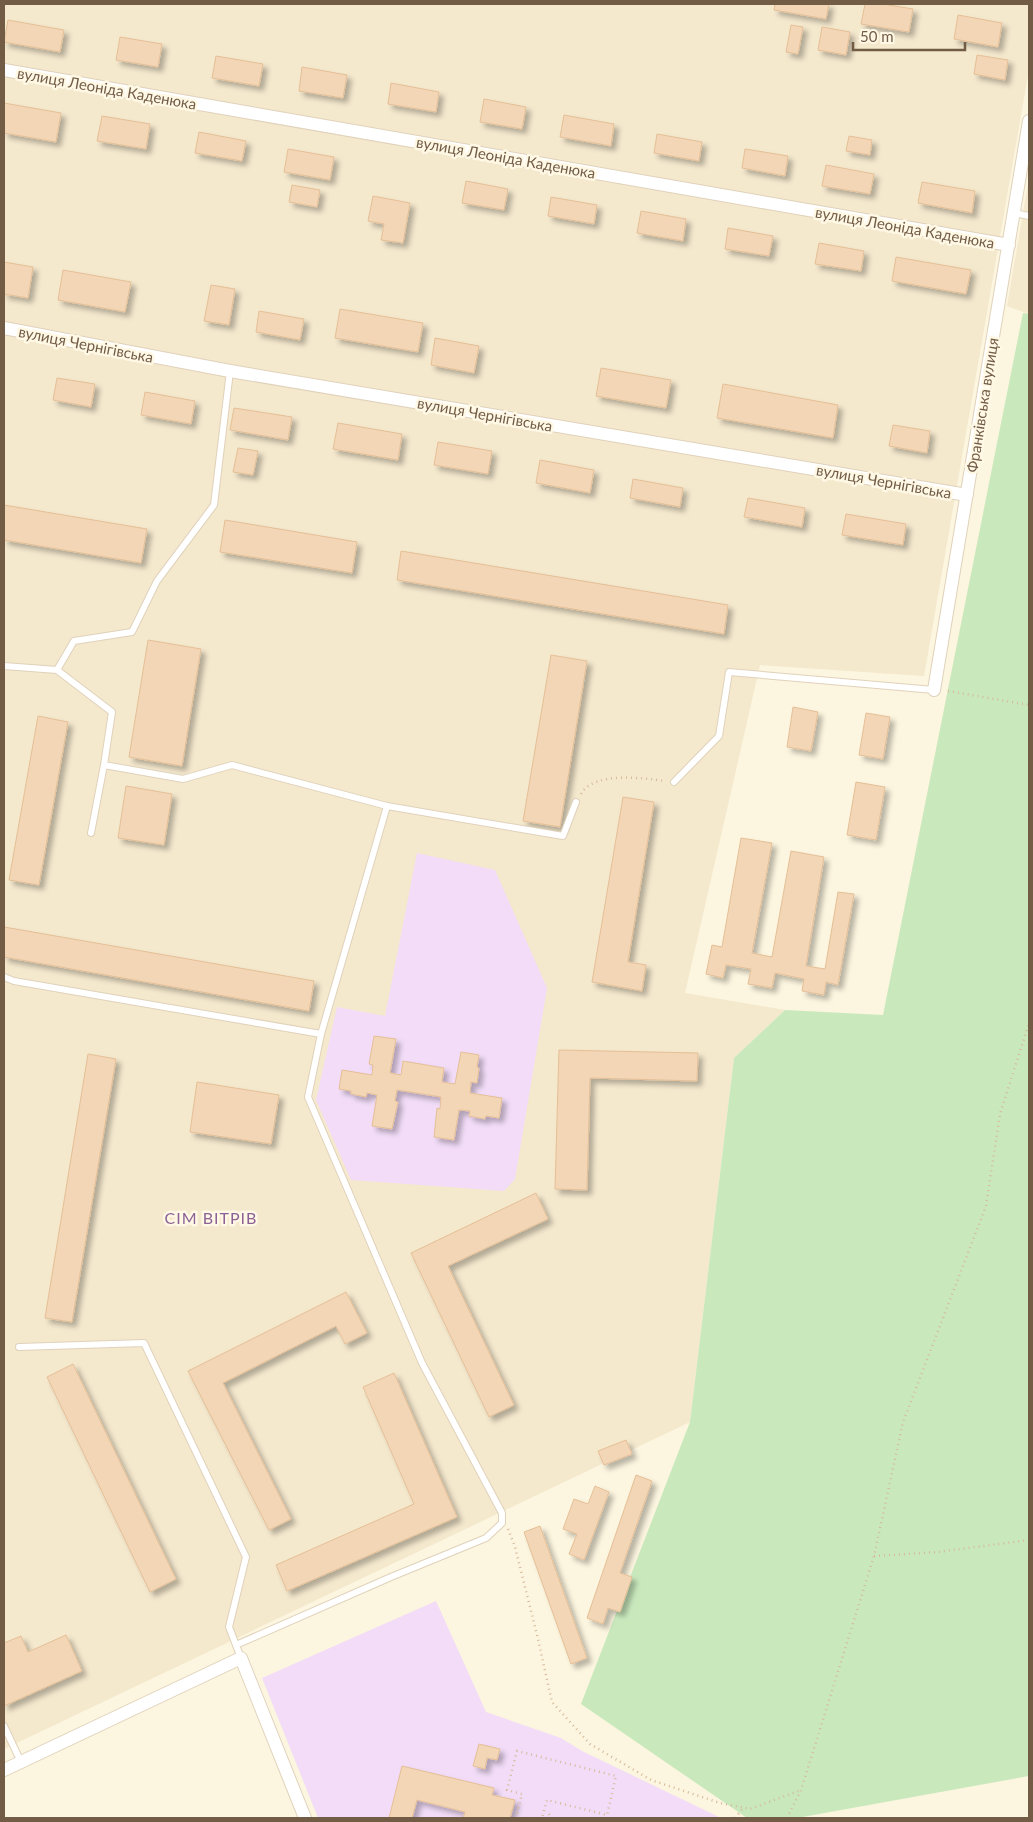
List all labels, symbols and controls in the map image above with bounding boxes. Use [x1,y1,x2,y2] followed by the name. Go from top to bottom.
[853,20,966,52] scale bar
[860,27,894,45] text: 50 m
[16,63,198,113] street label: вулиця Леоніда Каденюка
[415,132,597,182] street label: вулиця Леоніда Каденюка
[814,202,996,252] street label: вулиця Леоніда Каденюка
[17,322,155,366] street label: вулиця Чернігівська
[962,336,1002,474] street label: Франківська вулиця
[416,393,554,435] street label: вулиця Чернігівська
[815,460,953,502] street label: вулиця Чернігівська
[165,1208,257,1227] district label: СІМ ВІТРІВ

